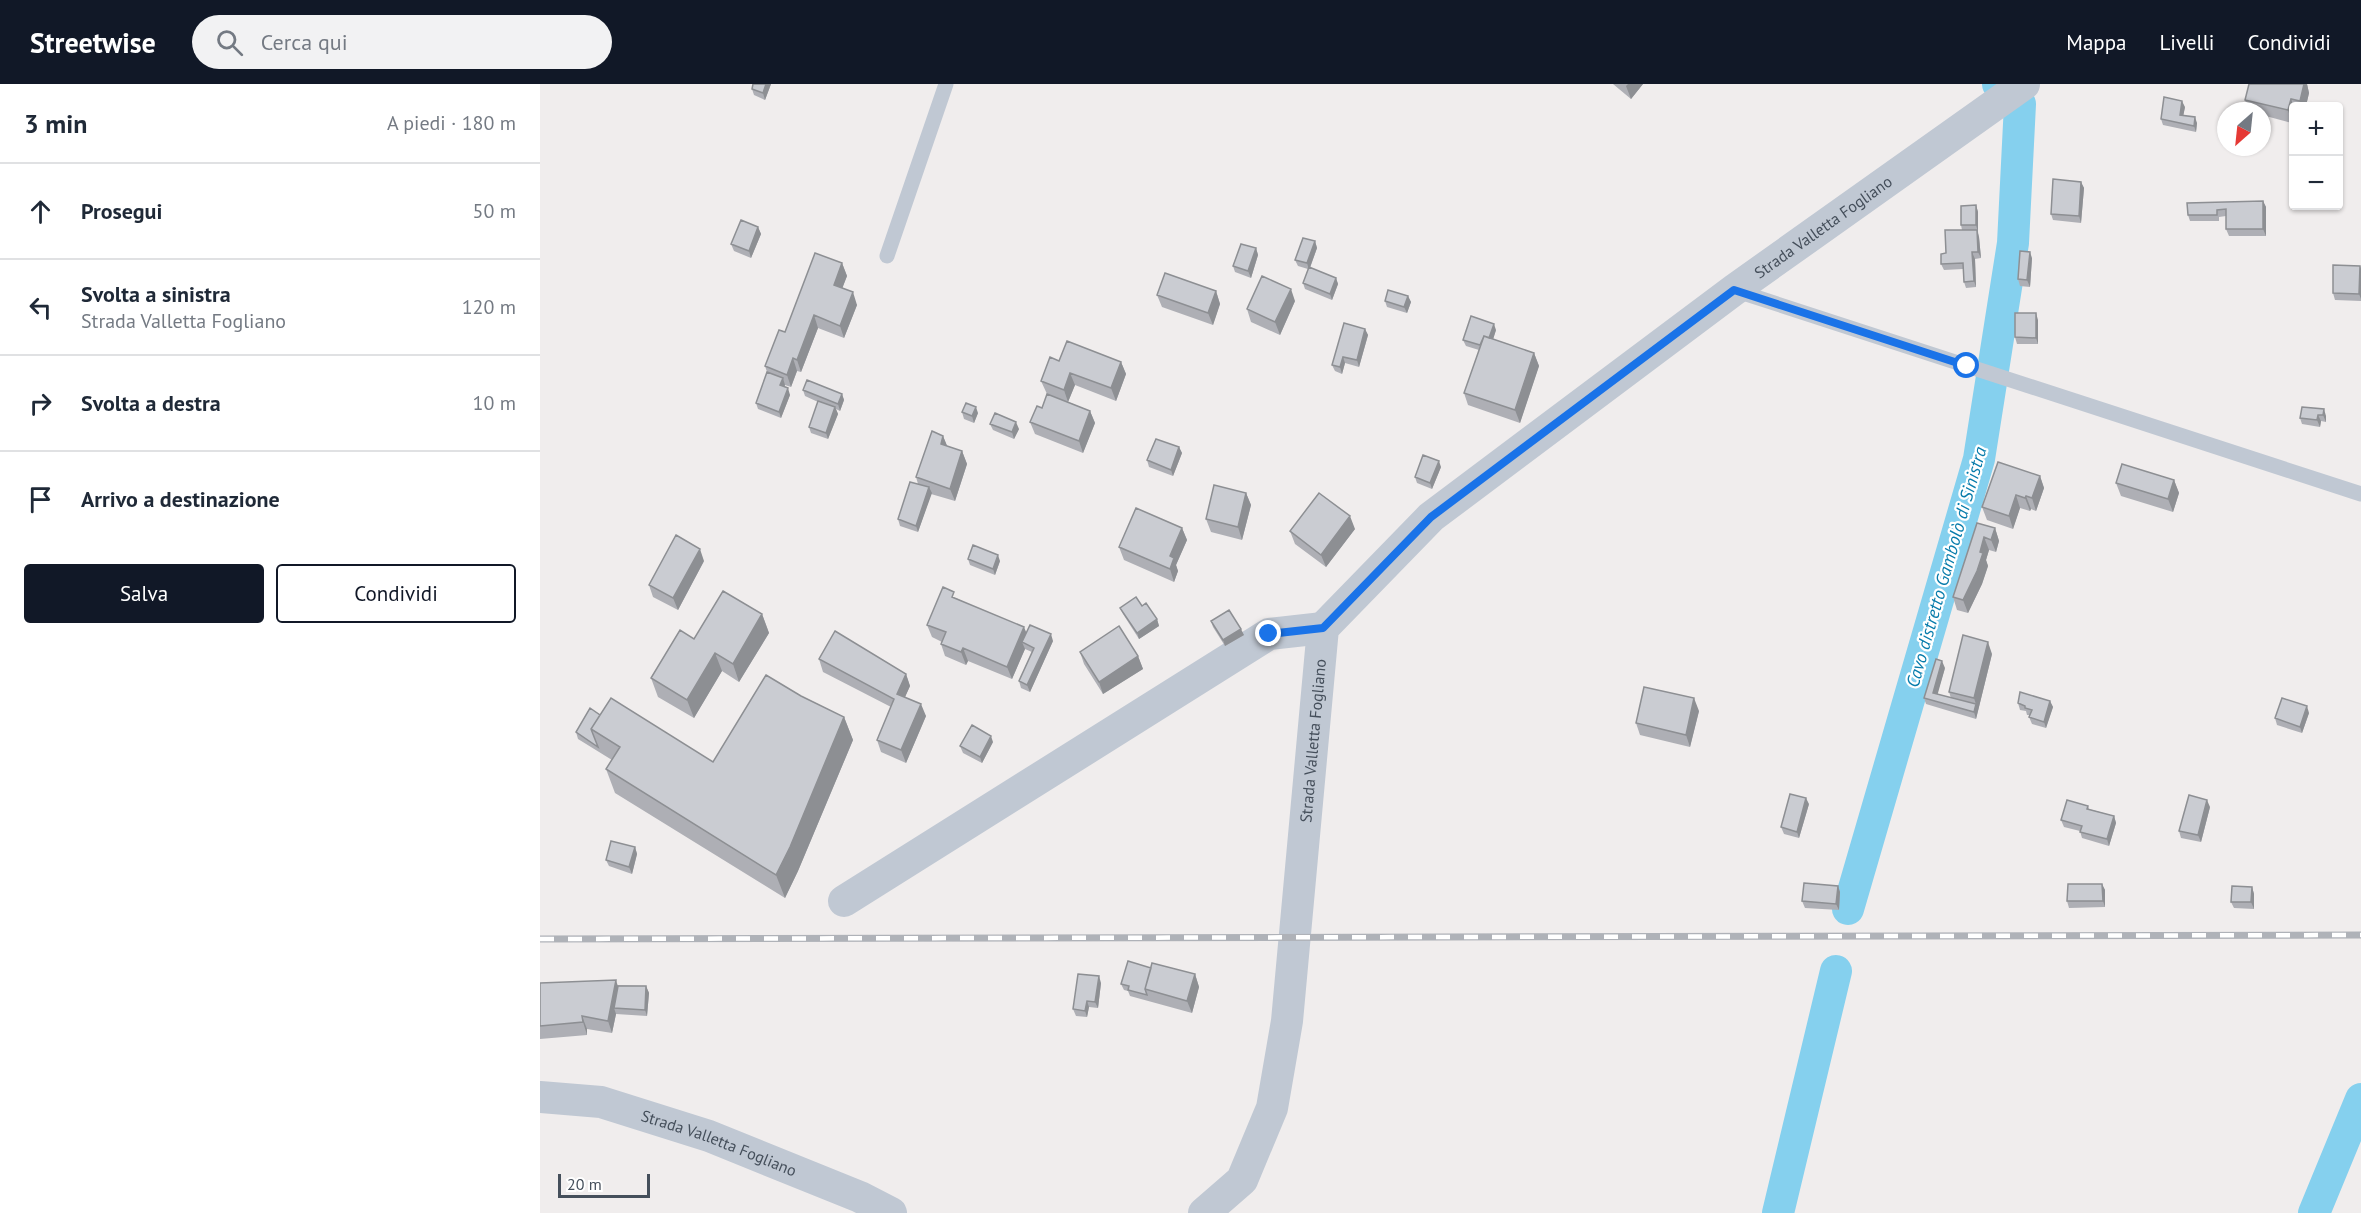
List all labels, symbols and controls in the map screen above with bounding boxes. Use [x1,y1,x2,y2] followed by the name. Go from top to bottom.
[192,15,612,69] search box
[30,24,156,61] text: Streetwise
[213,26,246,59] icon: search
[261,28,348,56] text: Cerca qui
[2066,29,2126,56] text: Mappa
[2159,29,2214,56] text: Livelli
[2247,29,2331,56] text: Condividi
[2217,102,2271,156] north arrow
[2289,102,2343,210] map controls
[2289,102,2343,156] button: +
[24,107,87,140] text: 3 min
[387,110,516,136] text: A piedi · 180 m
[2289,156,2343,210] button: −
[1750,171,1896,282] street label: Strada Valletta Fogliano
[24,195,57,228] icon: ahead
[81,197,162,225] text: Prosegui
[473,198,516,224] text: 50 m
[81,280,231,308] text: Svolta a sinistra
[24,291,57,324] icon: left
[462,294,516,320] text: 120 m
[81,308,286,334] text: Strada Valletta Fogliano
[1953,352,1979,378] route start
[24,387,57,420] icon: right
[81,389,221,417] text: Svolta a destra
[473,390,516,416] text: 10 m
[1901,444,1991,690] water label: Cavo distretto Gambolò di Sinistra
[24,483,57,516] icon: arrive
[81,485,280,513] text: Arrivo a destinazione
[24,564,264,623] button: Salva
[276,564,516,623] button: Condividi
[1255,620,1281,646] route end
[1295,658,1330,823] street label: Strada Valletta Fogliano
[639,1105,800,1180] street label: Strada Valletta Fogliano
[558,1171,650,1198] scale bar
[567,1174,602,1194] text: 20 m

